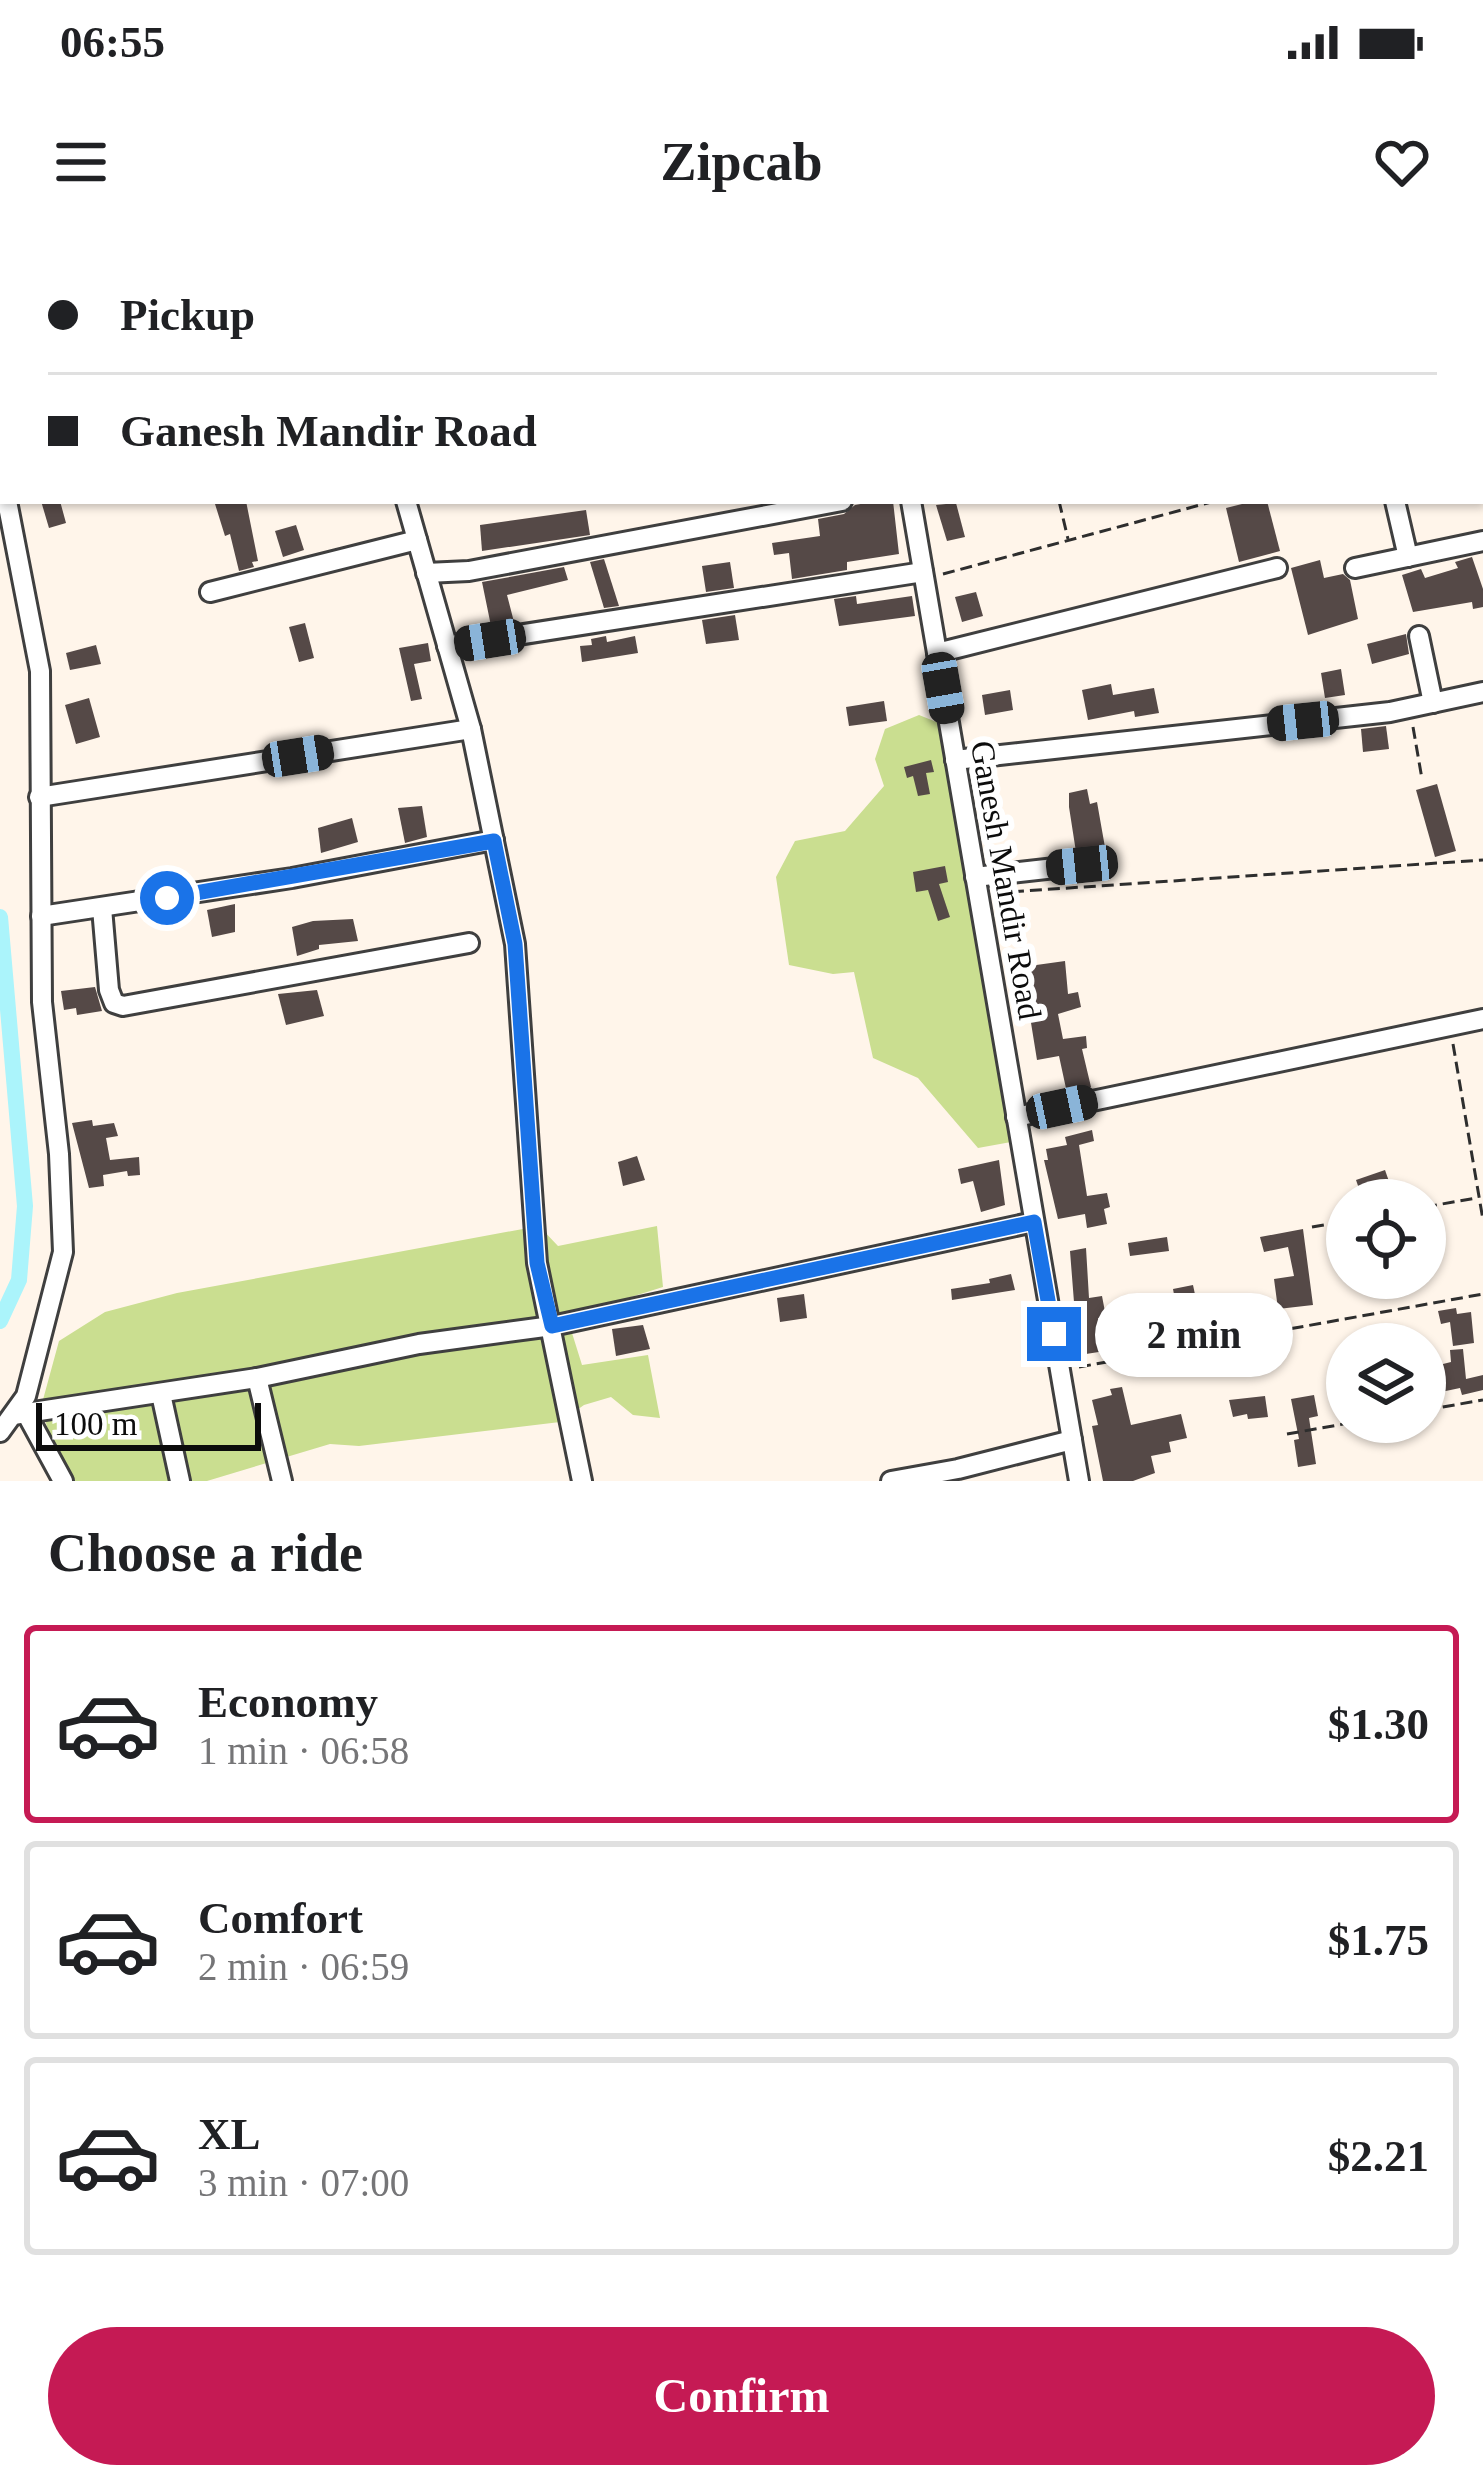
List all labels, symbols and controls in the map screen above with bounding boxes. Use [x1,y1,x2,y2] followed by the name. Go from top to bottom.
[60,17,165,67] text: 06:55
[48,129,114,195] icon: menu
[1369,129,1435,195] icon: heart
[660,132,823,192] text: Zipcab
[120,290,255,340] text: Pickup
[120,406,537,456] text: Ganesh Mandir Road
[452,617,528,663] car
[919,649,967,727] car
[1265,699,1341,743] car
[260,733,336,779] car
[964,738,1048,1023] street label: Ganesh Mandir Road
[1044,843,1120,887] car
[140,871,194,925] route start
[1023,1082,1101,1132] car
[1326,1179,1446,1443] map controls
[1326,1179,1446,1299] button: locate
[1096,1292,1294,1376] callout: 2 min
[1027,1307,1081,1361] route end
[1147,1313,1241,1356] text: 2 min
[1326,1323,1446,1443] button: layers
[36,1397,261,1450] scale bar
[54,1406,137,1442] text: 100 m
[48,1523,363,1583] text: Choose a ride
[54,1670,162,1778] icon: car
[198,1677,378,1727] text: Economy
[1328,1699,1429,1749] text: $1.30
[198,1729,409,1772] text: 1 min · 06:58
[54,1886,162,1994] icon: car
[198,1893,363,1943] text: Comfort
[1328,1915,1429,1965] text: $1.75
[198,1945,409,1988] text: 2 min · 06:59
[54,2102,162,2210] icon: car
[198,2109,261,2159] text: XL
[1328,2131,1429,2181] text: $2.21
[198,2161,409,2204] text: 3 min · 07:00
[48,2327,1435,2465] button: Confirm

